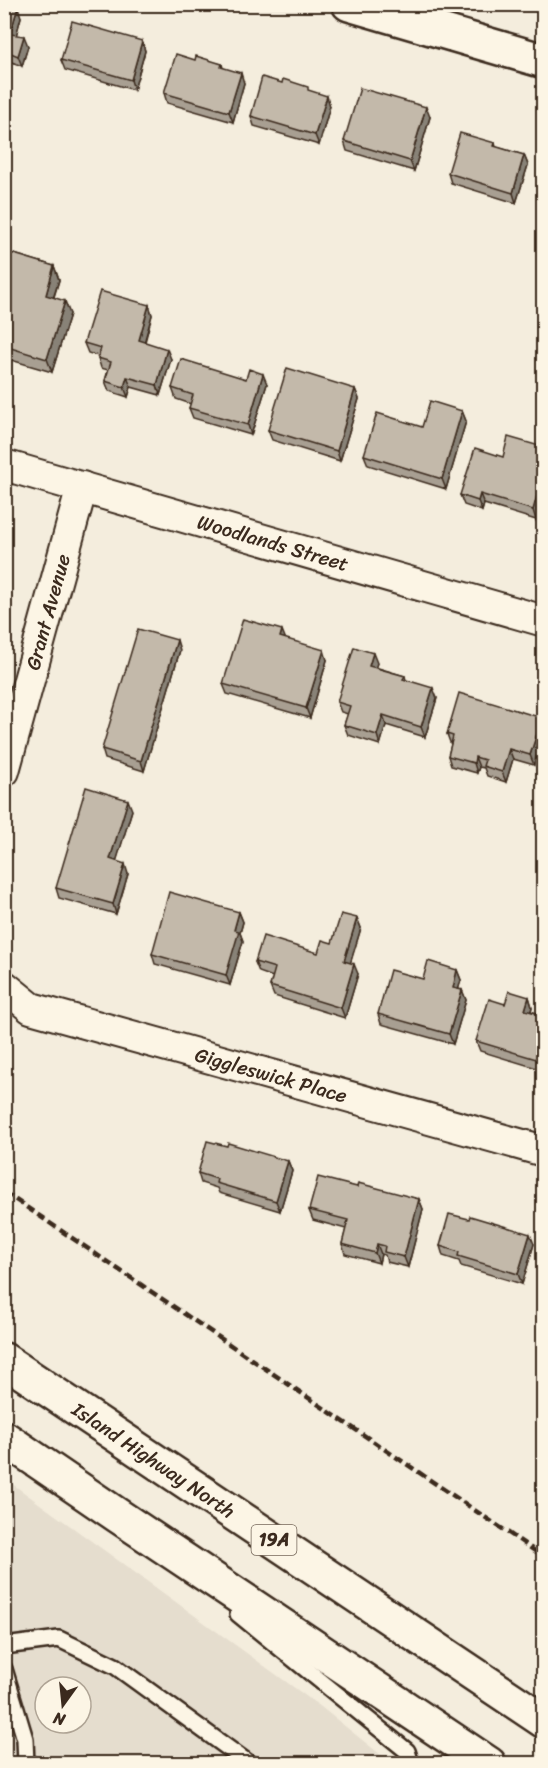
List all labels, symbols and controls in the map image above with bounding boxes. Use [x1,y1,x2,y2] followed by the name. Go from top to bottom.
[193,504,353,581] street label: Woodlands Street
[15,550,80,674] street label: Grant Avenue
[191,1037,351,1113] street label: Giggleswick Place
[64,1392,243,1528] street label: Island Highway North
[252,1525,296,1555] road number: 19A
[33,1675,93,1735] north arrow
[49,1703,69,1735] text: N

